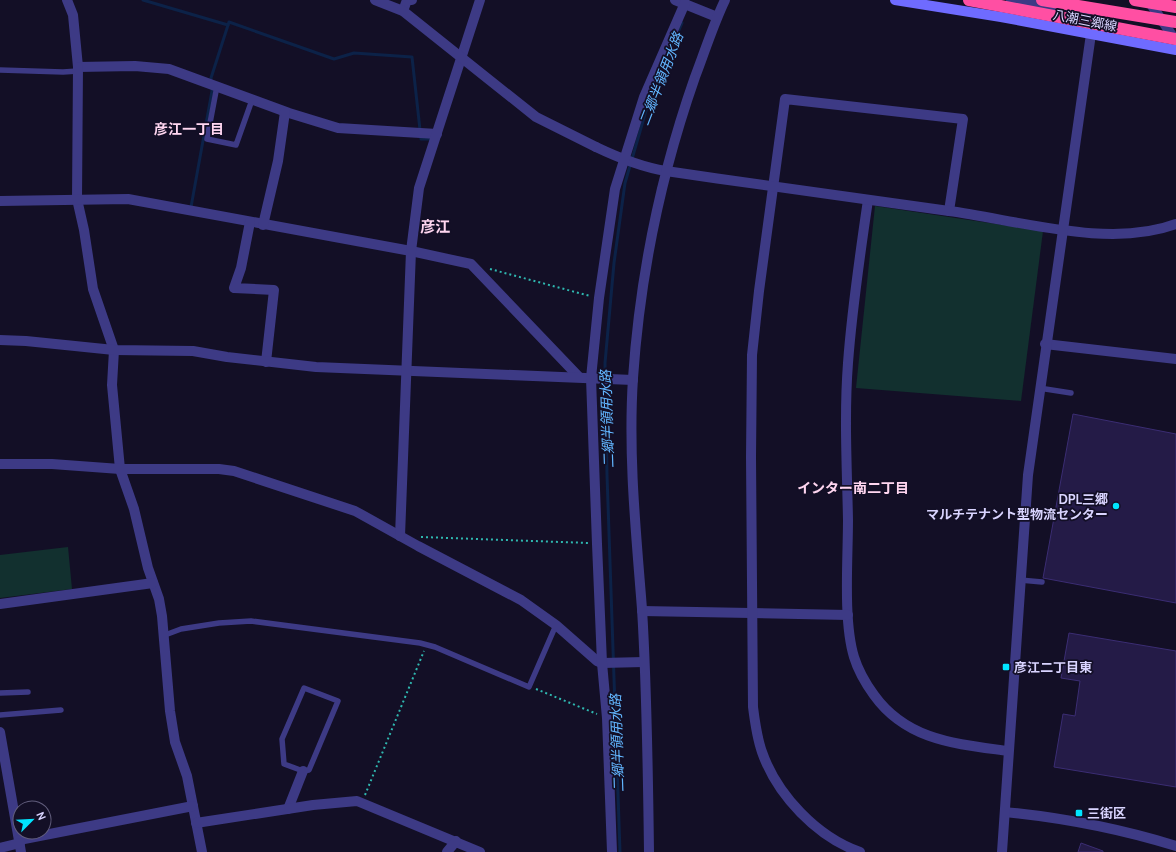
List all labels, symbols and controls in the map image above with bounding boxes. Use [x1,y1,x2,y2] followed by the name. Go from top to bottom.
[1052,6,1118,34] street label: 八潮三郷線
[635,29,687,128] water label: 二郷半領用水路
[154,120,224,138] district label: 彦江一丁目
[420,218,450,236] district label: 彦江
[596,369,618,468] water label: 二郷半領用水路
[797,479,909,497] district label: インター南二丁目
[926,491,1108,522] place label: DPL三郷 マルチテナント型物流センター
[1111,501,1121,511] marker: DPL三郷 マルチテナント型物流センター
[1014,659,1092,675] place label: 彦江二丁目東
[1001,662,1011,672] marker: 彦江二丁目東
[606,693,628,792] water label: 二郷半領用水路
[12,800,52,840] north arrow
[1087,805,1126,821] place label: 三街区
[1074,808,1084,818] marker: 三街区
[33,810,49,822] text: N

